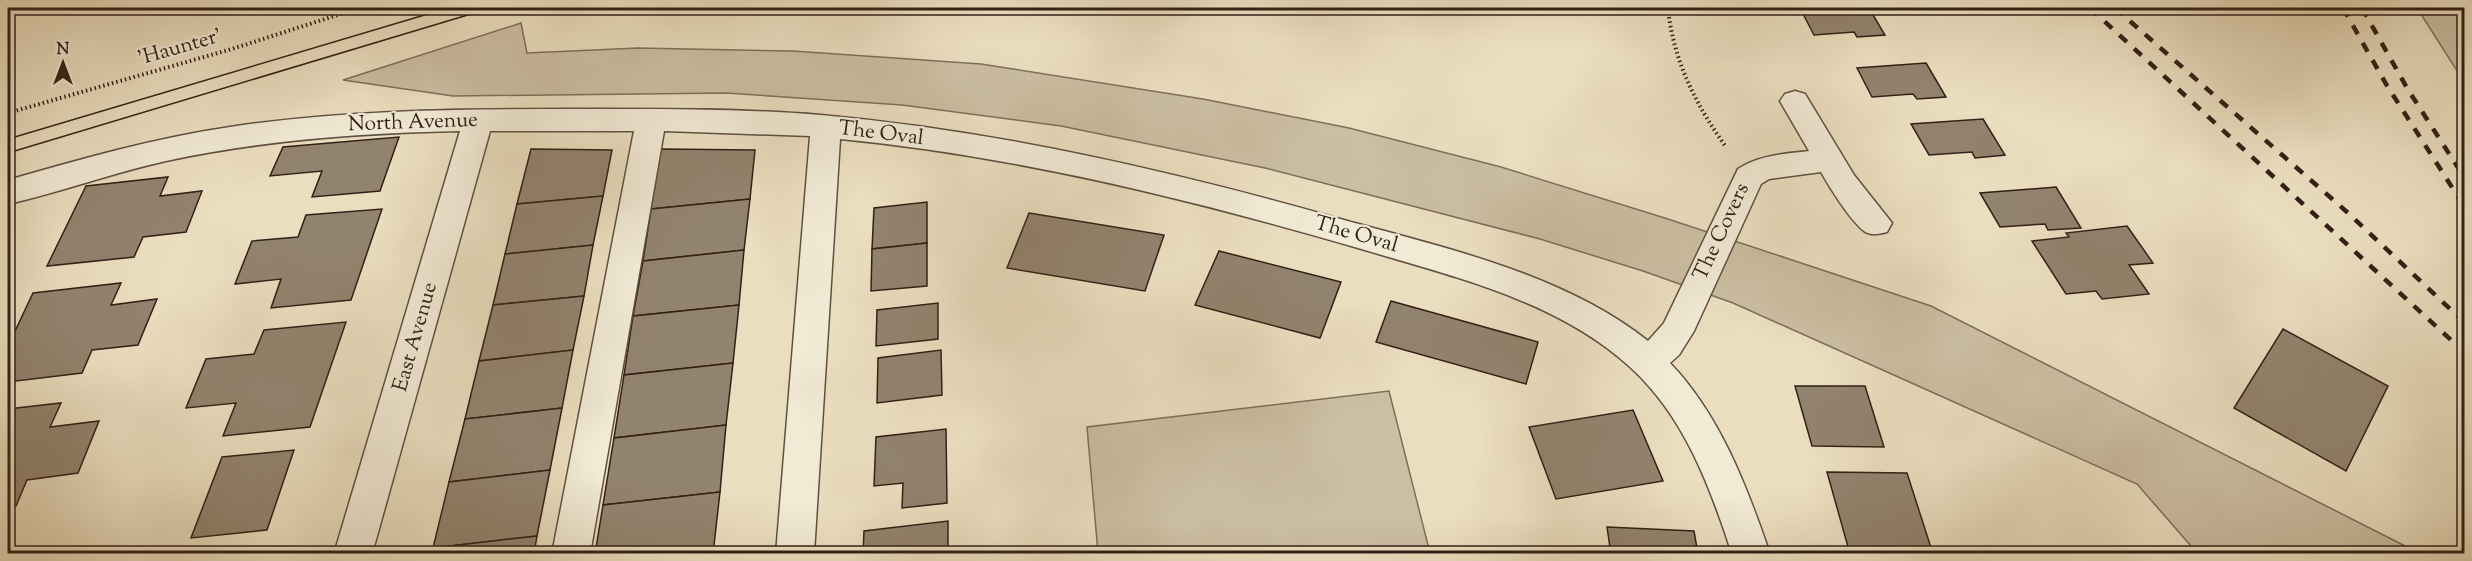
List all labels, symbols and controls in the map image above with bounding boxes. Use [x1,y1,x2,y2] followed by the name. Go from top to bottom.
[134,22,226,74] street label: 'Haunter'
[33,33,93,93] north arrow
[57,39,70,62] text: N
[348,106,478,140] street label: North Avenue
[837,114,925,154] street label: The Oval
[1686,178,1758,286] street label: The Covers
[1311,209,1401,261] street label: The Oval
[386,279,446,395] street label: East Avenue

